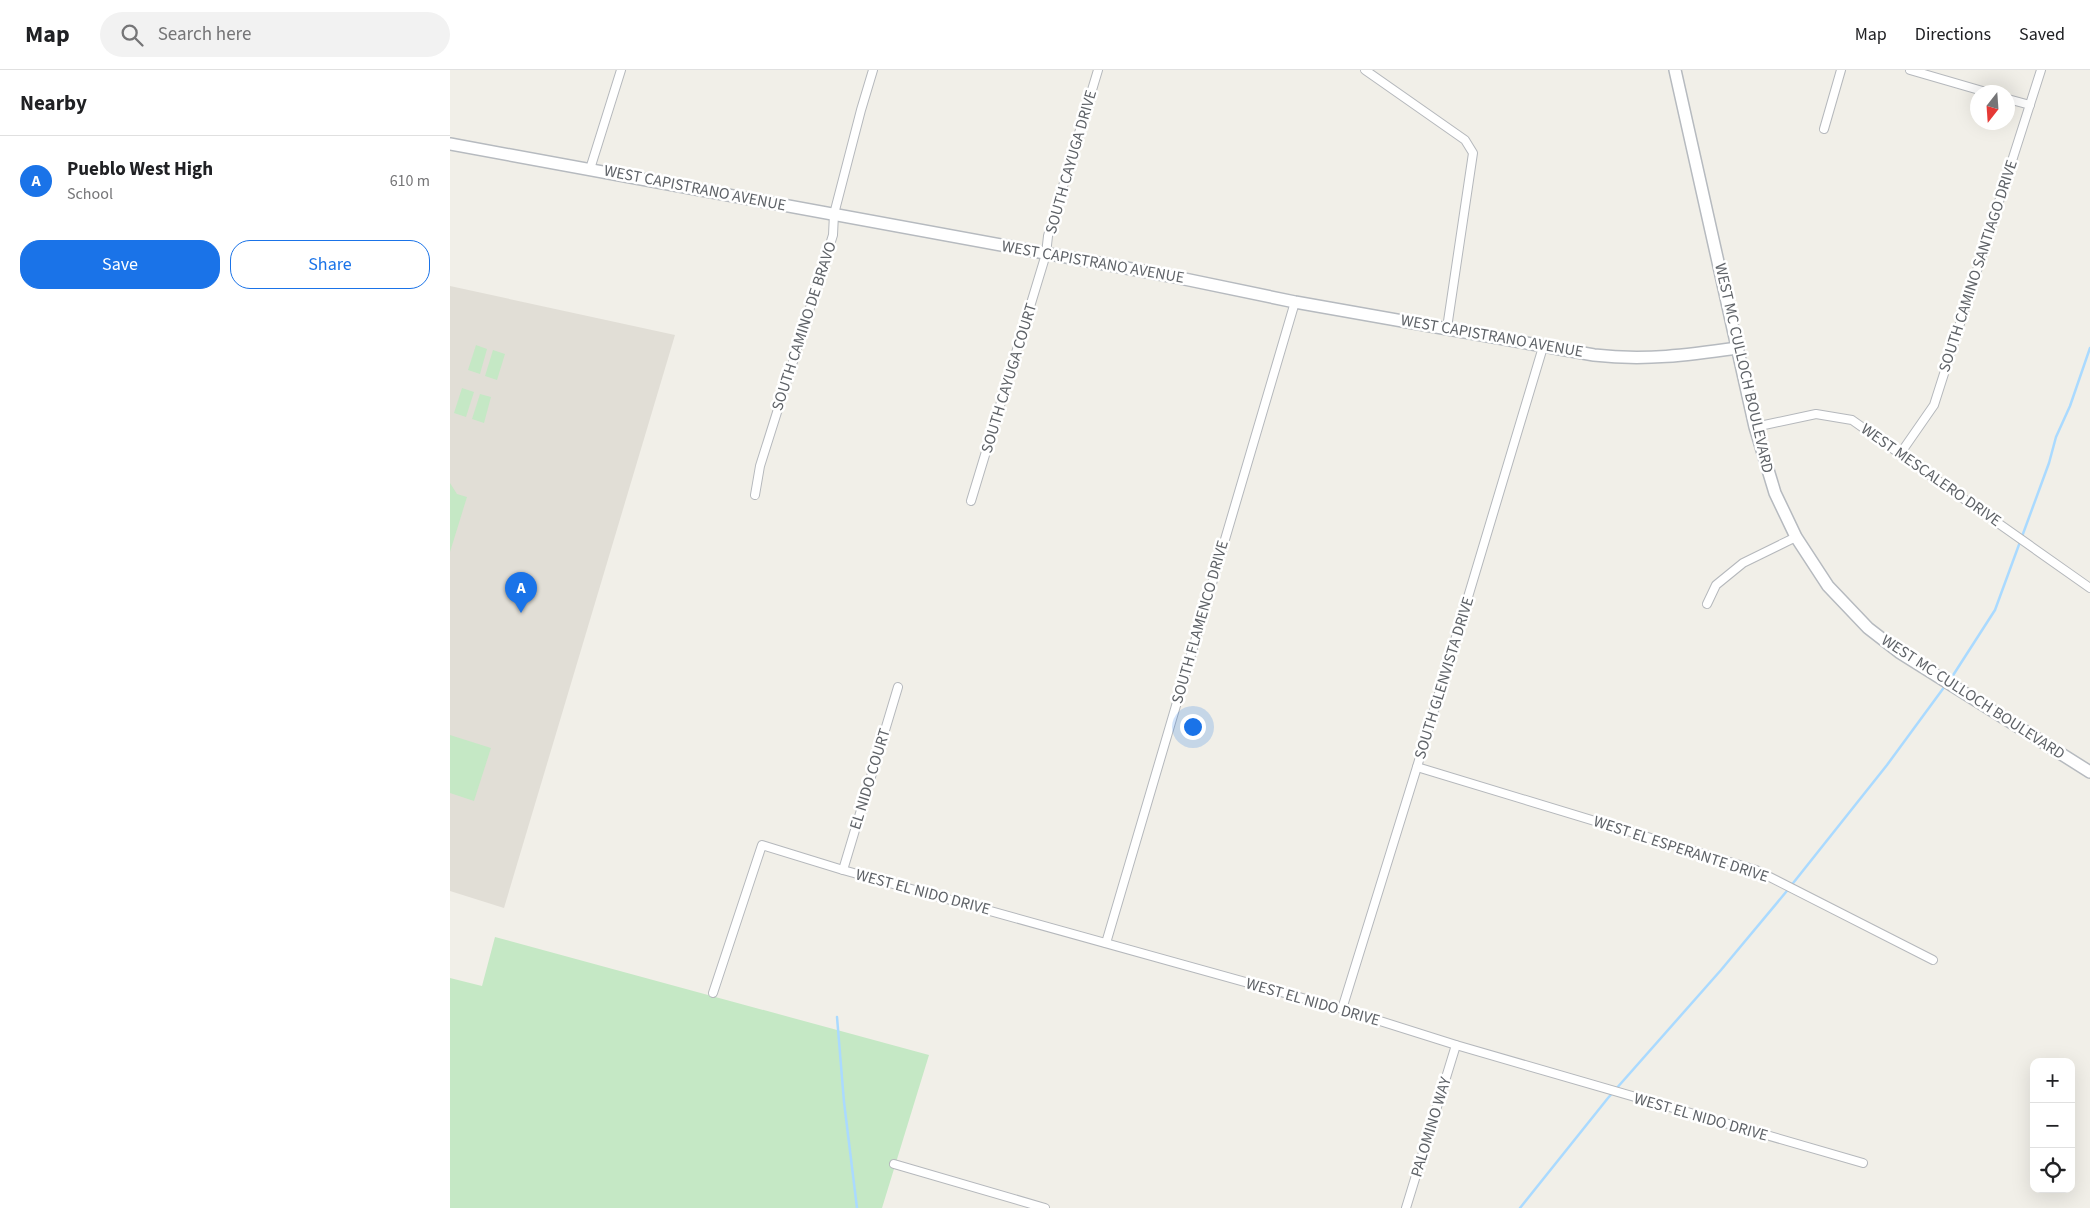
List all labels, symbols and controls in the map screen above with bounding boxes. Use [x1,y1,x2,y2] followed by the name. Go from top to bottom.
[100,12,450,57] search box
[25,17,70,52] text: Map
[118,21,146,49] icon: search
[158,21,251,48] text: Search here
[1855,22,1887,47] text: Map
[1915,22,1991,47] text: Directions
[2019,22,2065,47] text: Saved
[1970,85,2015,130] north arrow
[20,88,87,118] text: Nearby
[1040,88,1102,236] street label: SOUTH CAYUGA DRIVE
[67,156,213,183] text: Pueblo West High
[1933,157,2023,375] street label: SOUTH CAMINO SANTIAGO DRIVE
[602,160,788,216] street label: WEST CAPISTRANO AVENUE
[31,170,41,192] text: A
[390,170,430,192] text: 610 m
[67,183,113,205] text: School
[1000,235,1186,289] street label: WEST CAPISTRANO AVENUE
[766,239,842,413] street label: SOUTH CAMINO DE BRAVO
[20,240,220,289] button: Save
[230,240,430,289] button: Share
[1709,261,1779,475] street label: WEST MC CULLOCH BOULEVARD
[976,300,1042,456] street label: SOUTH CAYUGA COURT
[1399,309,1585,363] street label: WEST CAPISTRANO AVENUE
[1857,418,2005,532] street label: WEST MESCALERO DRIVE
[1166,538,1234,706] street label: SOUTH FLAMENCO DRIVE
[505,572,537,613] pin: A
[1409,594,1479,762] street label: SOUTH GLENVISTA DRIVE
[1877,629,2069,765] street label: WEST MC CULLOCH BOULEVARD
[1180,714,1206,740] your location
[844,725,896,832] street label: EL NIDO COURT
[1591,810,1771,888] street label: WEST EL ESPERANTE DRIVE
[853,863,993,921] street label: WEST EL NIDO DRIVE
[1243,972,1383,1032] street label: WEST EL NIDO DRIVE
[2030,1058,2075,1193] map controls
[2030,1058,2075,1103] button: +
[1405,1074,1457,1180] street label: PALOMINO WAY
[1631,1087,1771,1147] street label: WEST EL NIDO DRIVE
[2030,1103,2075,1148] button: −
[2030,1148,2075,1193] button: locate

